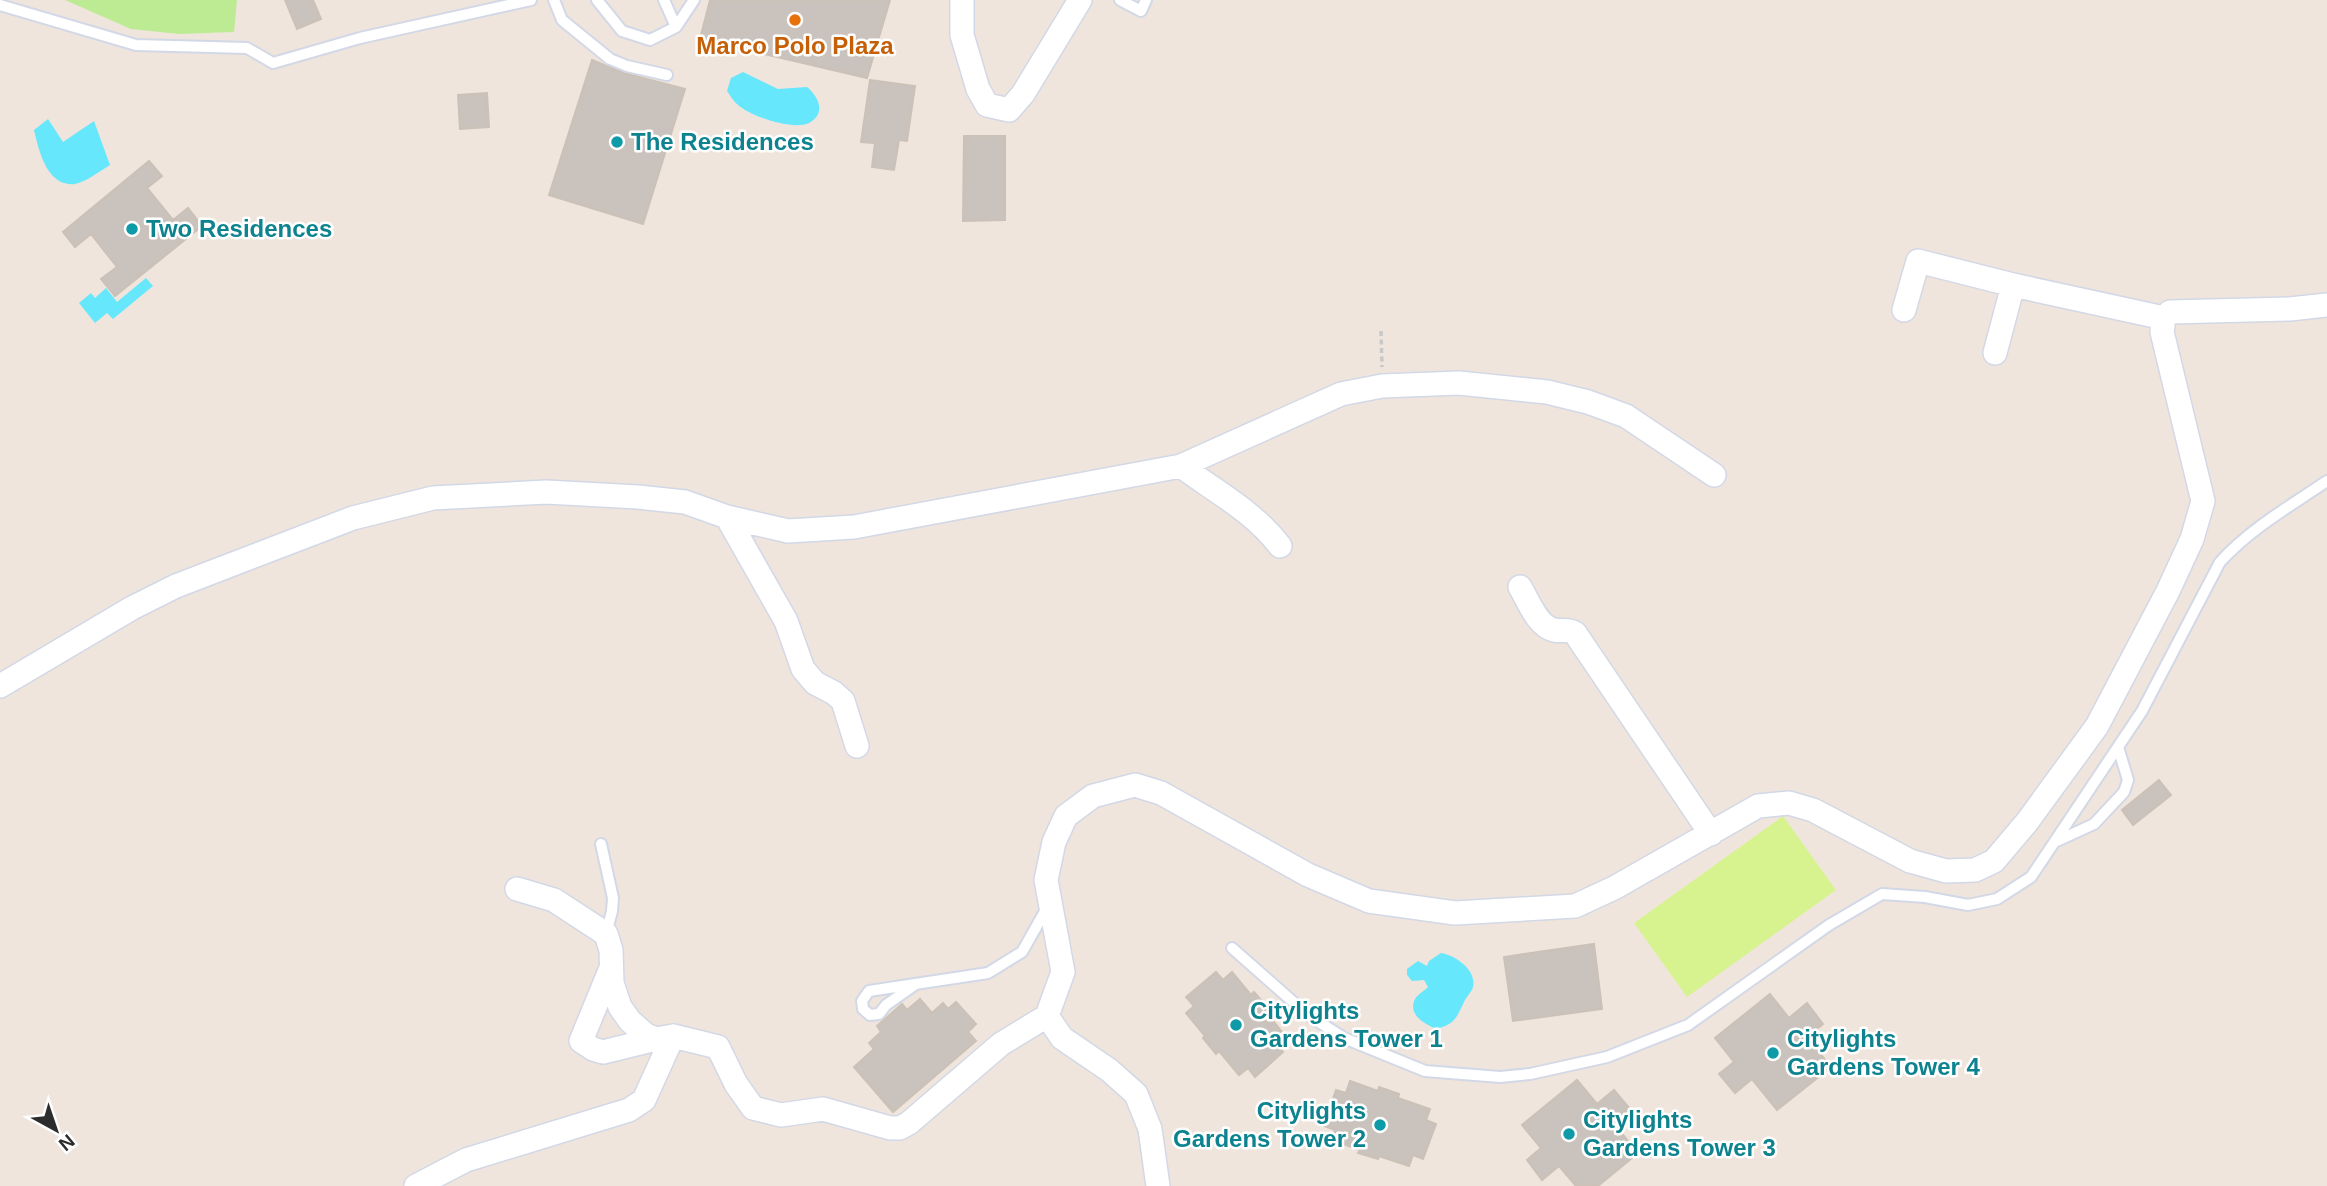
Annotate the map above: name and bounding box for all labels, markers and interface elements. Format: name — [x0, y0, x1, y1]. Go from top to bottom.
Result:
marker: Marco Polo Plaza — [787, 12, 803, 28]
place label: Marco Polo Plaza — [696, 32, 894, 59]
place label: The Residences — [631, 128, 814, 155]
marker: The Residences — [609, 134, 625, 150]
place label: Two Residences — [146, 215, 332, 242]
marker: Two Residences — [124, 221, 140, 237]
place label: Citylights Gardens Tower 1 — [1250, 997, 1443, 1052]
marker: Citylights Gardens Tower 1 — [1228, 1017, 1244, 1033]
place label: Citylights Gardens Tower 4 — [1787, 1025, 1981, 1080]
marker: Citylights Gardens Tower 4 — [1765, 1045, 1781, 1061]
north arrow — [21, 1095, 91, 1165]
place label: Citylights Gardens Tower 2 — [1173, 1097, 1366, 1152]
place label: Citylights Gardens Tower 3 — [1583, 1106, 1776, 1161]
marker: Citylights Gardens Tower 2 — [1372, 1117, 1388, 1133]
marker: Citylights Gardens Tower 3 — [1561, 1126, 1577, 1142]
text: N — [55, 1130, 79, 1155]

